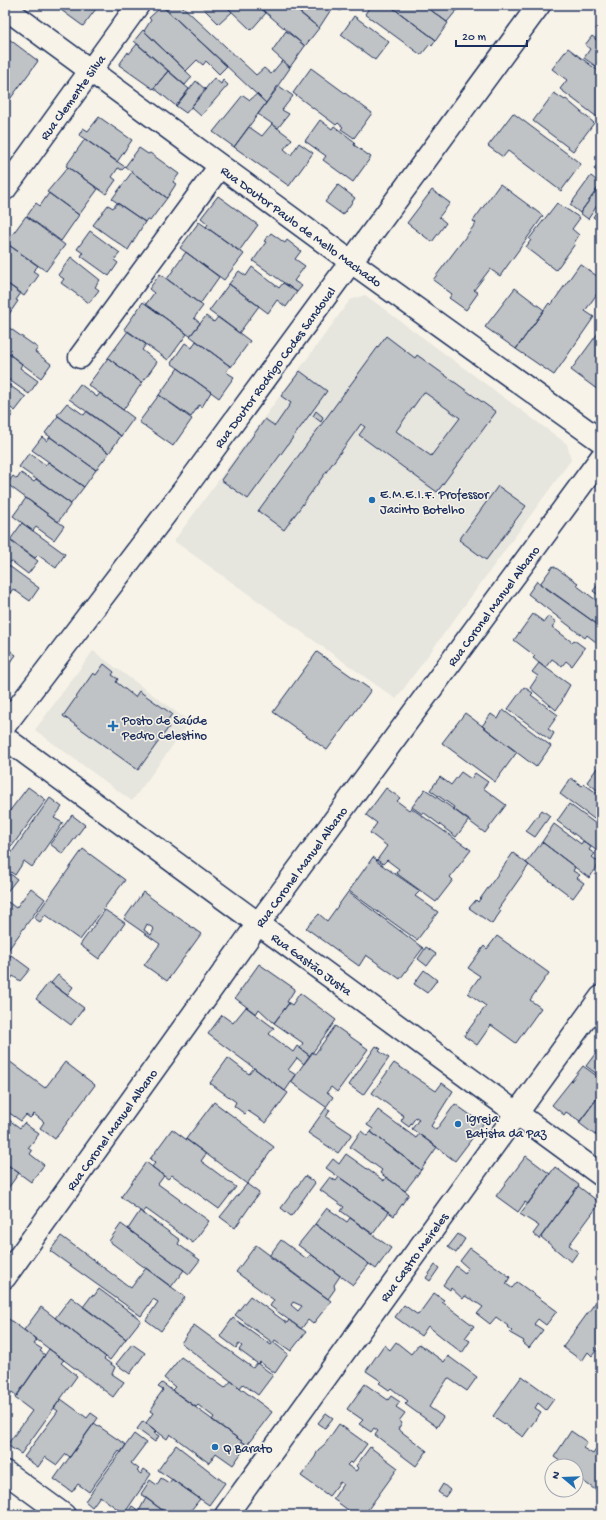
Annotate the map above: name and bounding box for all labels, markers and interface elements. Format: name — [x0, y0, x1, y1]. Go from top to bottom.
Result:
scale bar — [456, 22, 527, 48]
text: 20 m — [462, 31, 487, 45]
street label: Rua Clemente Silva — [38, 52, 110, 144]
street label: Rua Doutor Paulo de Mello Machado — [217, 164, 384, 291]
street label: Rua Doutor Rodrigo Codes Sandoval — [212, 285, 340, 452]
place label: E.M.E.I.F. Professor Jacinto Botelho — [380, 488, 490, 518]
marker: E.M.E.I.F. Professor Jacinto Botelho — [367, 495, 377, 505]
street label: Rua Coronel Manuel Albano — [445, 543, 544, 670]
place label: Posto de Saúde Pedro Celestino — [121, 714, 207, 744]
marker: Posto de Saúde Pedro Celestino — [107, 720, 119, 732]
street label: Rua Coronel Manuel Albano — [253, 804, 352, 931]
street label: Rua Gastão Justa — [268, 931, 355, 1000]
street label: Rua Coronel Manuel Albano — [64, 1067, 162, 1194]
place label: Igreja Batista da Paz — [465, 1112, 548, 1142]
marker: Igreja Batista da Paz — [453, 1119, 463, 1129]
street label: Rua Castro Meireles — [378, 1210, 453, 1306]
marker: Q Barato — [210, 1442, 220, 1452]
place label: Q Barato — [223, 1442, 273, 1457]
north arrow — [544, 1458, 584, 1498]
text: N — [550, 1470, 563, 1481]

